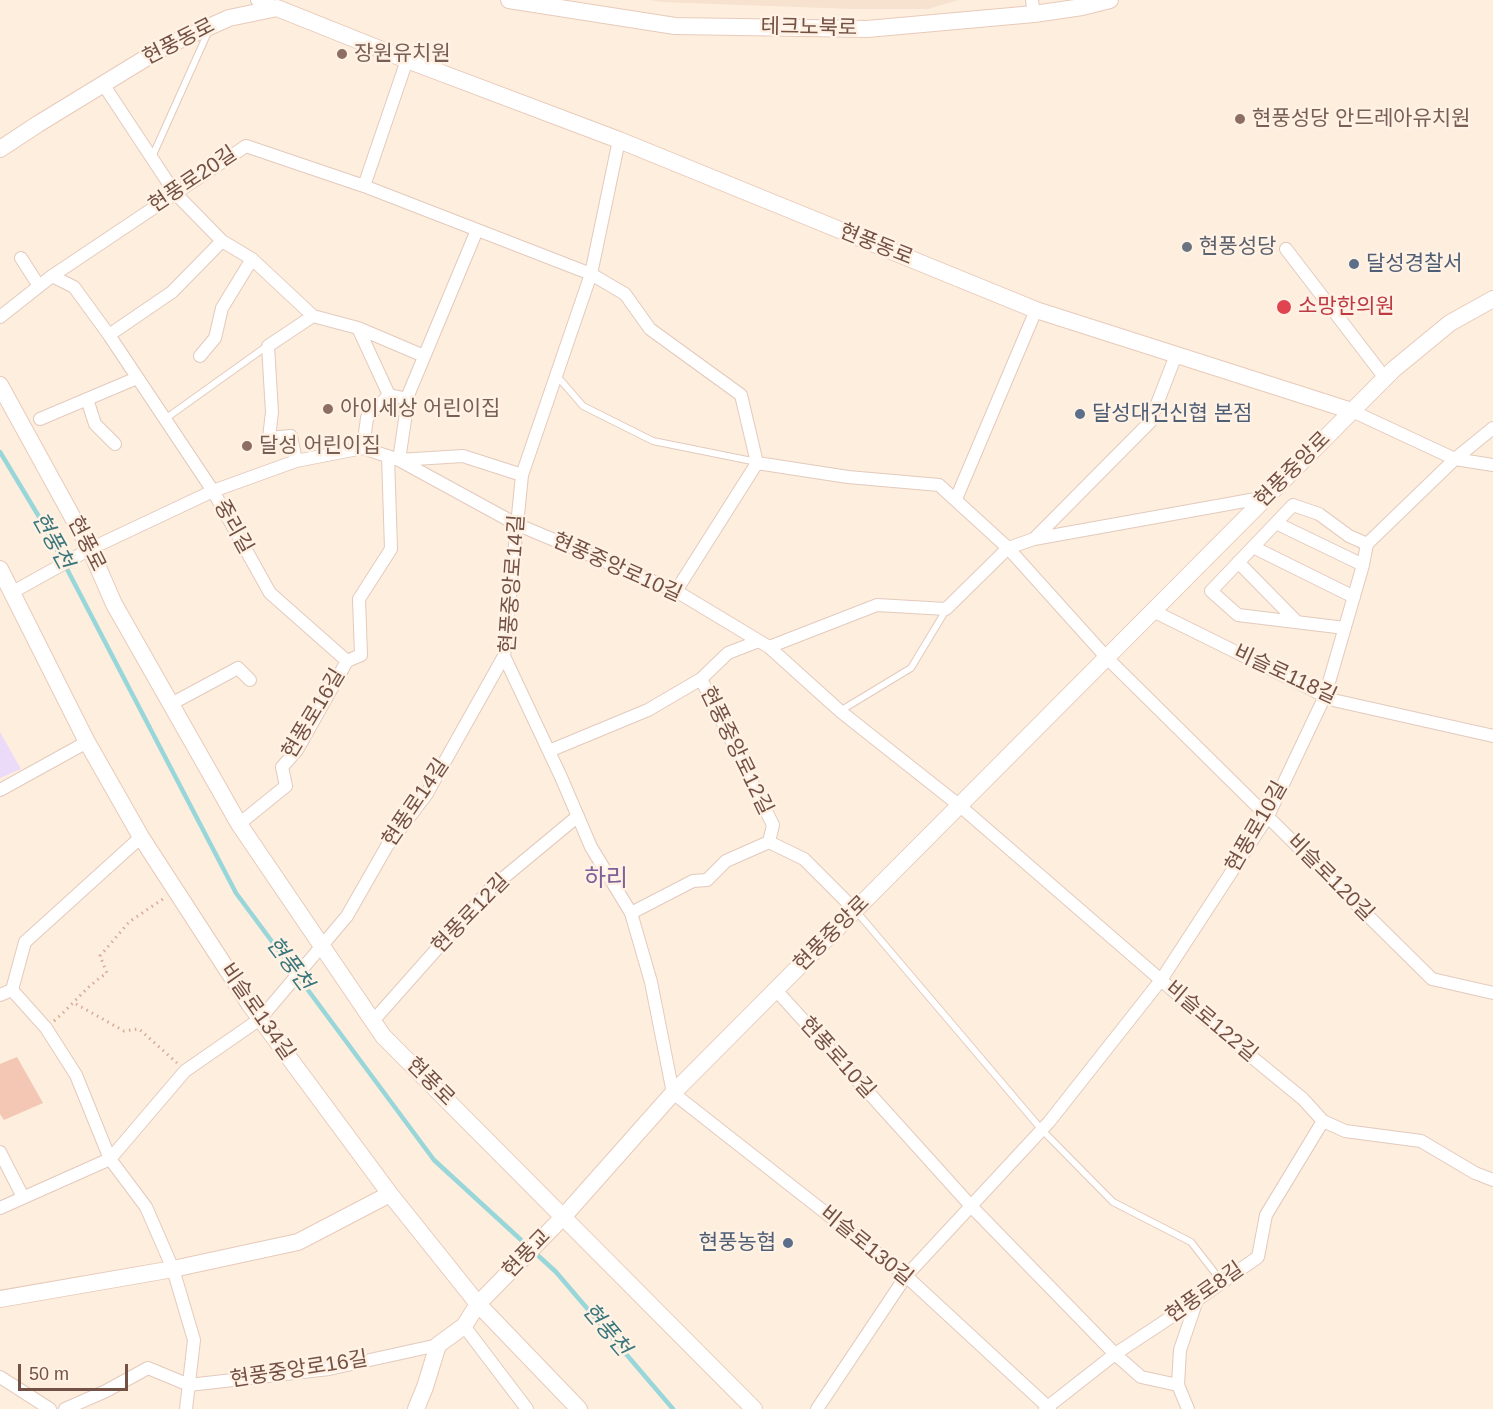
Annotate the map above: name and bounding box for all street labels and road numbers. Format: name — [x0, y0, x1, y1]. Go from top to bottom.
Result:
street label: 현풍동로 — [139, 13, 219, 71]
street label: 테크노북로 — [760, 15, 858, 41]
street label: 현풍로20길 — [144, 141, 242, 219]
street label: 현풍동로 — [835, 219, 917, 271]
street label: 현풍중앙로 — [1250, 427, 1336, 513]
street label: 중리길 — [208, 496, 258, 558]
street label: 현풍로 — [62, 512, 110, 576]
street label: 현풍중앙로14길 — [496, 514, 530, 654]
street label: 현풍중앙로10길 — [548, 528, 686, 608]
street label: 비슬로118길 — [1229, 640, 1341, 710]
street label: 현풍로16길 — [277, 664, 351, 764]
street label: 현풍중앙로12길 — [694, 683, 778, 819]
street label: 현풍로14길 — [377, 754, 455, 852]
street label: 현풍로10길 — [1221, 777, 1293, 877]
street label: 비슬로120길 — [1281, 829, 1379, 927]
street label: 현풍로12길 — [427, 869, 515, 959]
street label: 현풍중앙로 — [789, 891, 875, 977]
street label: 비슬로134길 — [214, 959, 300, 1065]
street label: 비슬로122길 — [1160, 976, 1262, 1068]
street label: 현풍로10길 — [794, 1012, 880, 1104]
street label: 현풍로 — [401, 1053, 459, 1111]
street label: 비슬로130길 — [814, 1201, 918, 1291]
street label: 현풍교 — [498, 1224, 556, 1284]
street label: 현풍로8길 — [1161, 1257, 1249, 1329]
street label: 현풍중앙로16길 — [228, 1347, 370, 1393]

